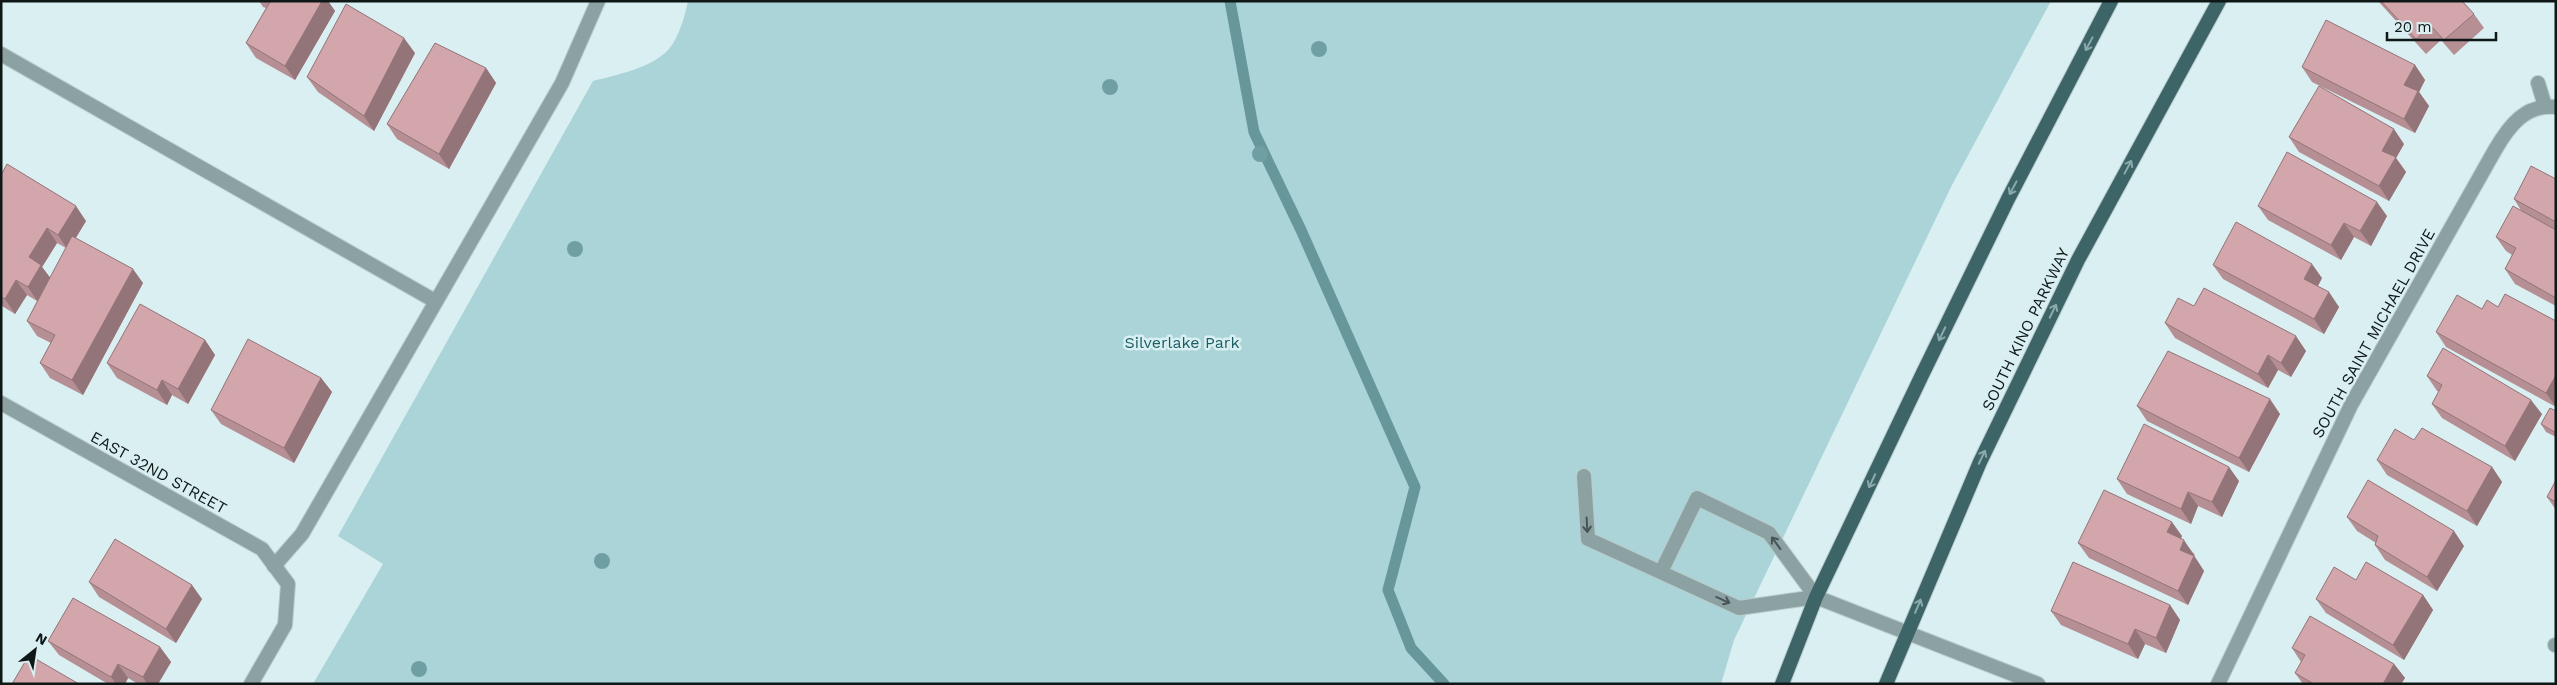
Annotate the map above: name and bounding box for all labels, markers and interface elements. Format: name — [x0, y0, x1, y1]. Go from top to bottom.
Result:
scale bar — [2387, 10, 2496, 42]
text: 20 m — [2394, 18, 2432, 36]
one-way arrow — [2084, 37, 2094, 52]
one-way arrow — [2123, 159, 2133, 174]
one-way arrow — [2008, 181, 2018, 196]
street label: SOUTH SAINT MICHAEL DRIVE — [2308, 225, 2439, 441]
street label: SOUTH KINO PARKWAY — [1978, 245, 2073, 414]
one-way arrow — [2049, 304, 2058, 319]
one-way arrow — [1937, 326, 1946, 341]
park label: Silverlake Park — [1125, 333, 1239, 352]
street label: EAST 32ND STREET — [87, 427, 230, 518]
one-way arrow — [1978, 450, 1987, 465]
one-way arrow — [1866, 473, 1876, 488]
one-way arrow — [1583, 516, 1592, 532]
one-way arrow — [1771, 536, 1781, 550]
one-way arrow — [1715, 596, 1730, 606]
one-way arrow — [1914, 599, 1924, 614]
north arrow — [10, 625, 60, 675]
text: N — [33, 629, 50, 648]

